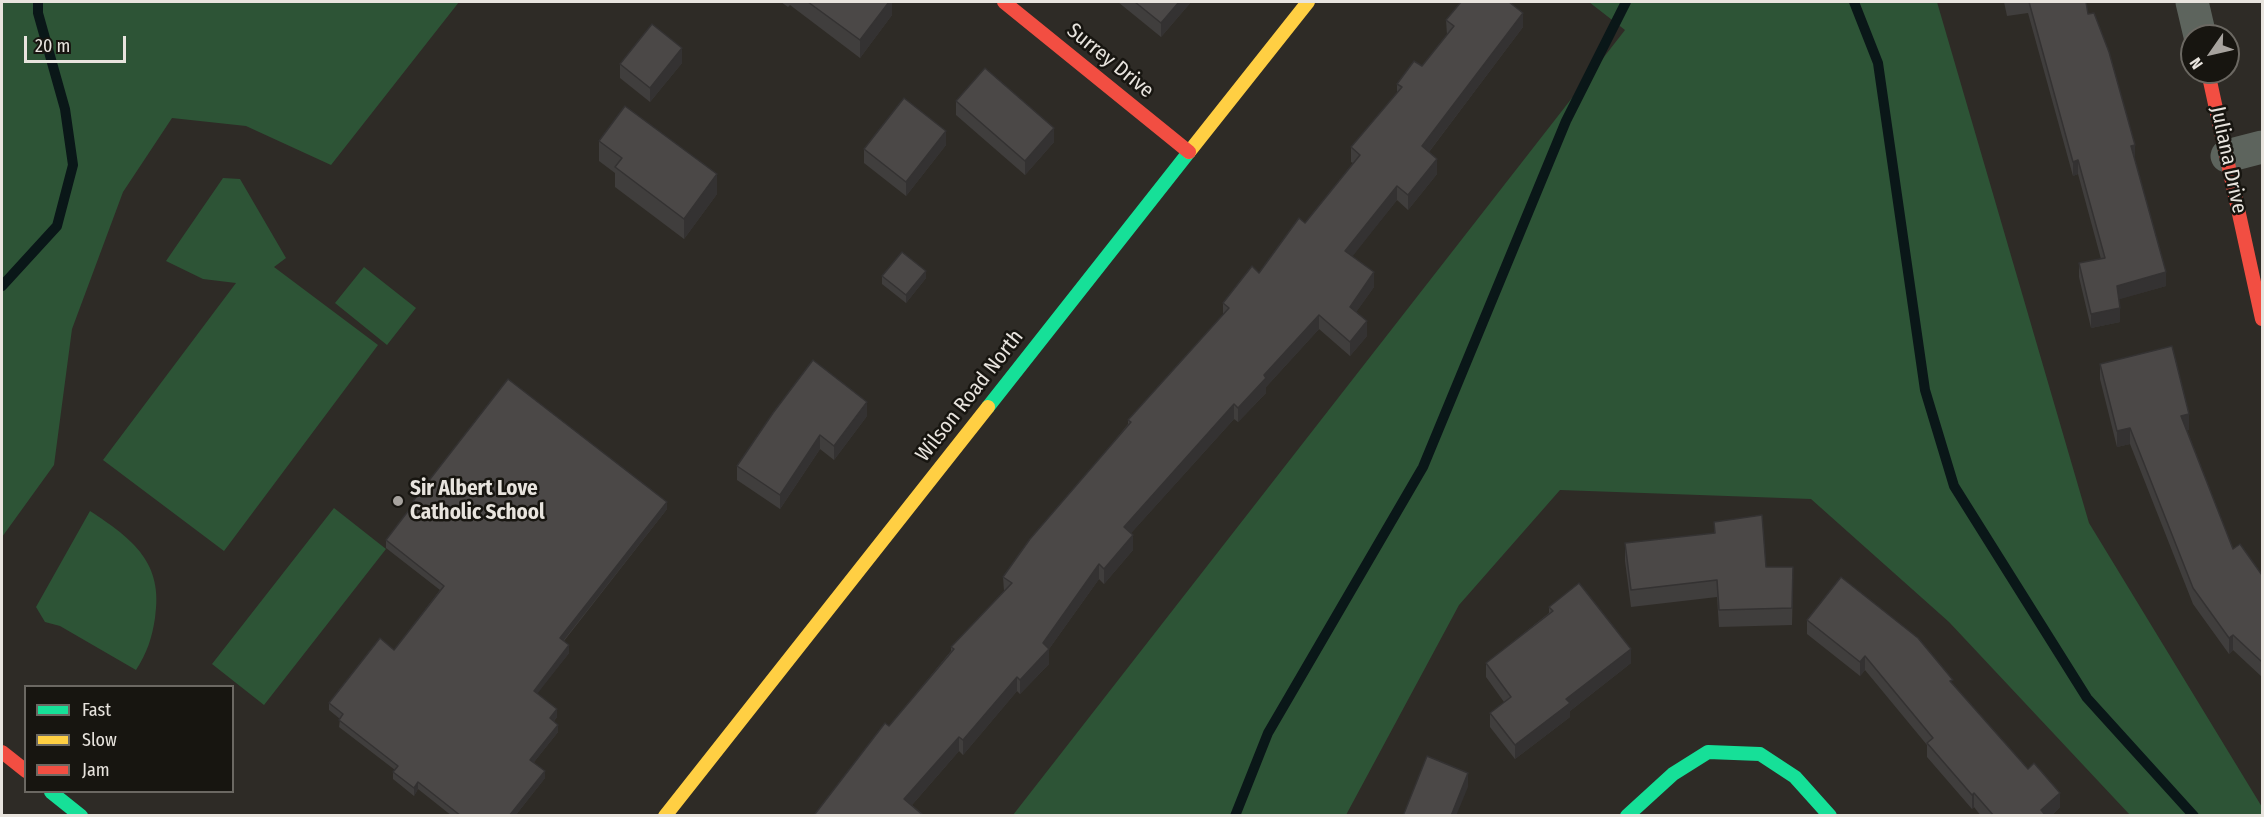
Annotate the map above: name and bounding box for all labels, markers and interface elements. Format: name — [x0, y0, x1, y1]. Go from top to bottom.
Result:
street label: Surrey Drive — [1061, 18, 1159, 104]
scale bar — [27, 24, 129, 62]
north arrow — [2180, 24, 2240, 84]
text: 20 m — [35, 35, 70, 57]
text: N — [2186, 54, 2207, 73]
street label: Juliana Drive — [2204, 104, 2252, 216]
street label: Wilson Road North — [911, 325, 1029, 467]
place label: Sir Albert Love Catholic School — [410, 476, 545, 526]
marker: Sir Albert Love Catholic School — [391, 494, 405, 508]
legend — [24, 685, 234, 793]
text: Fast — [82, 699, 111, 721]
text: Slow — [82, 729, 117, 751]
text: Jam — [82, 759, 110, 781]

